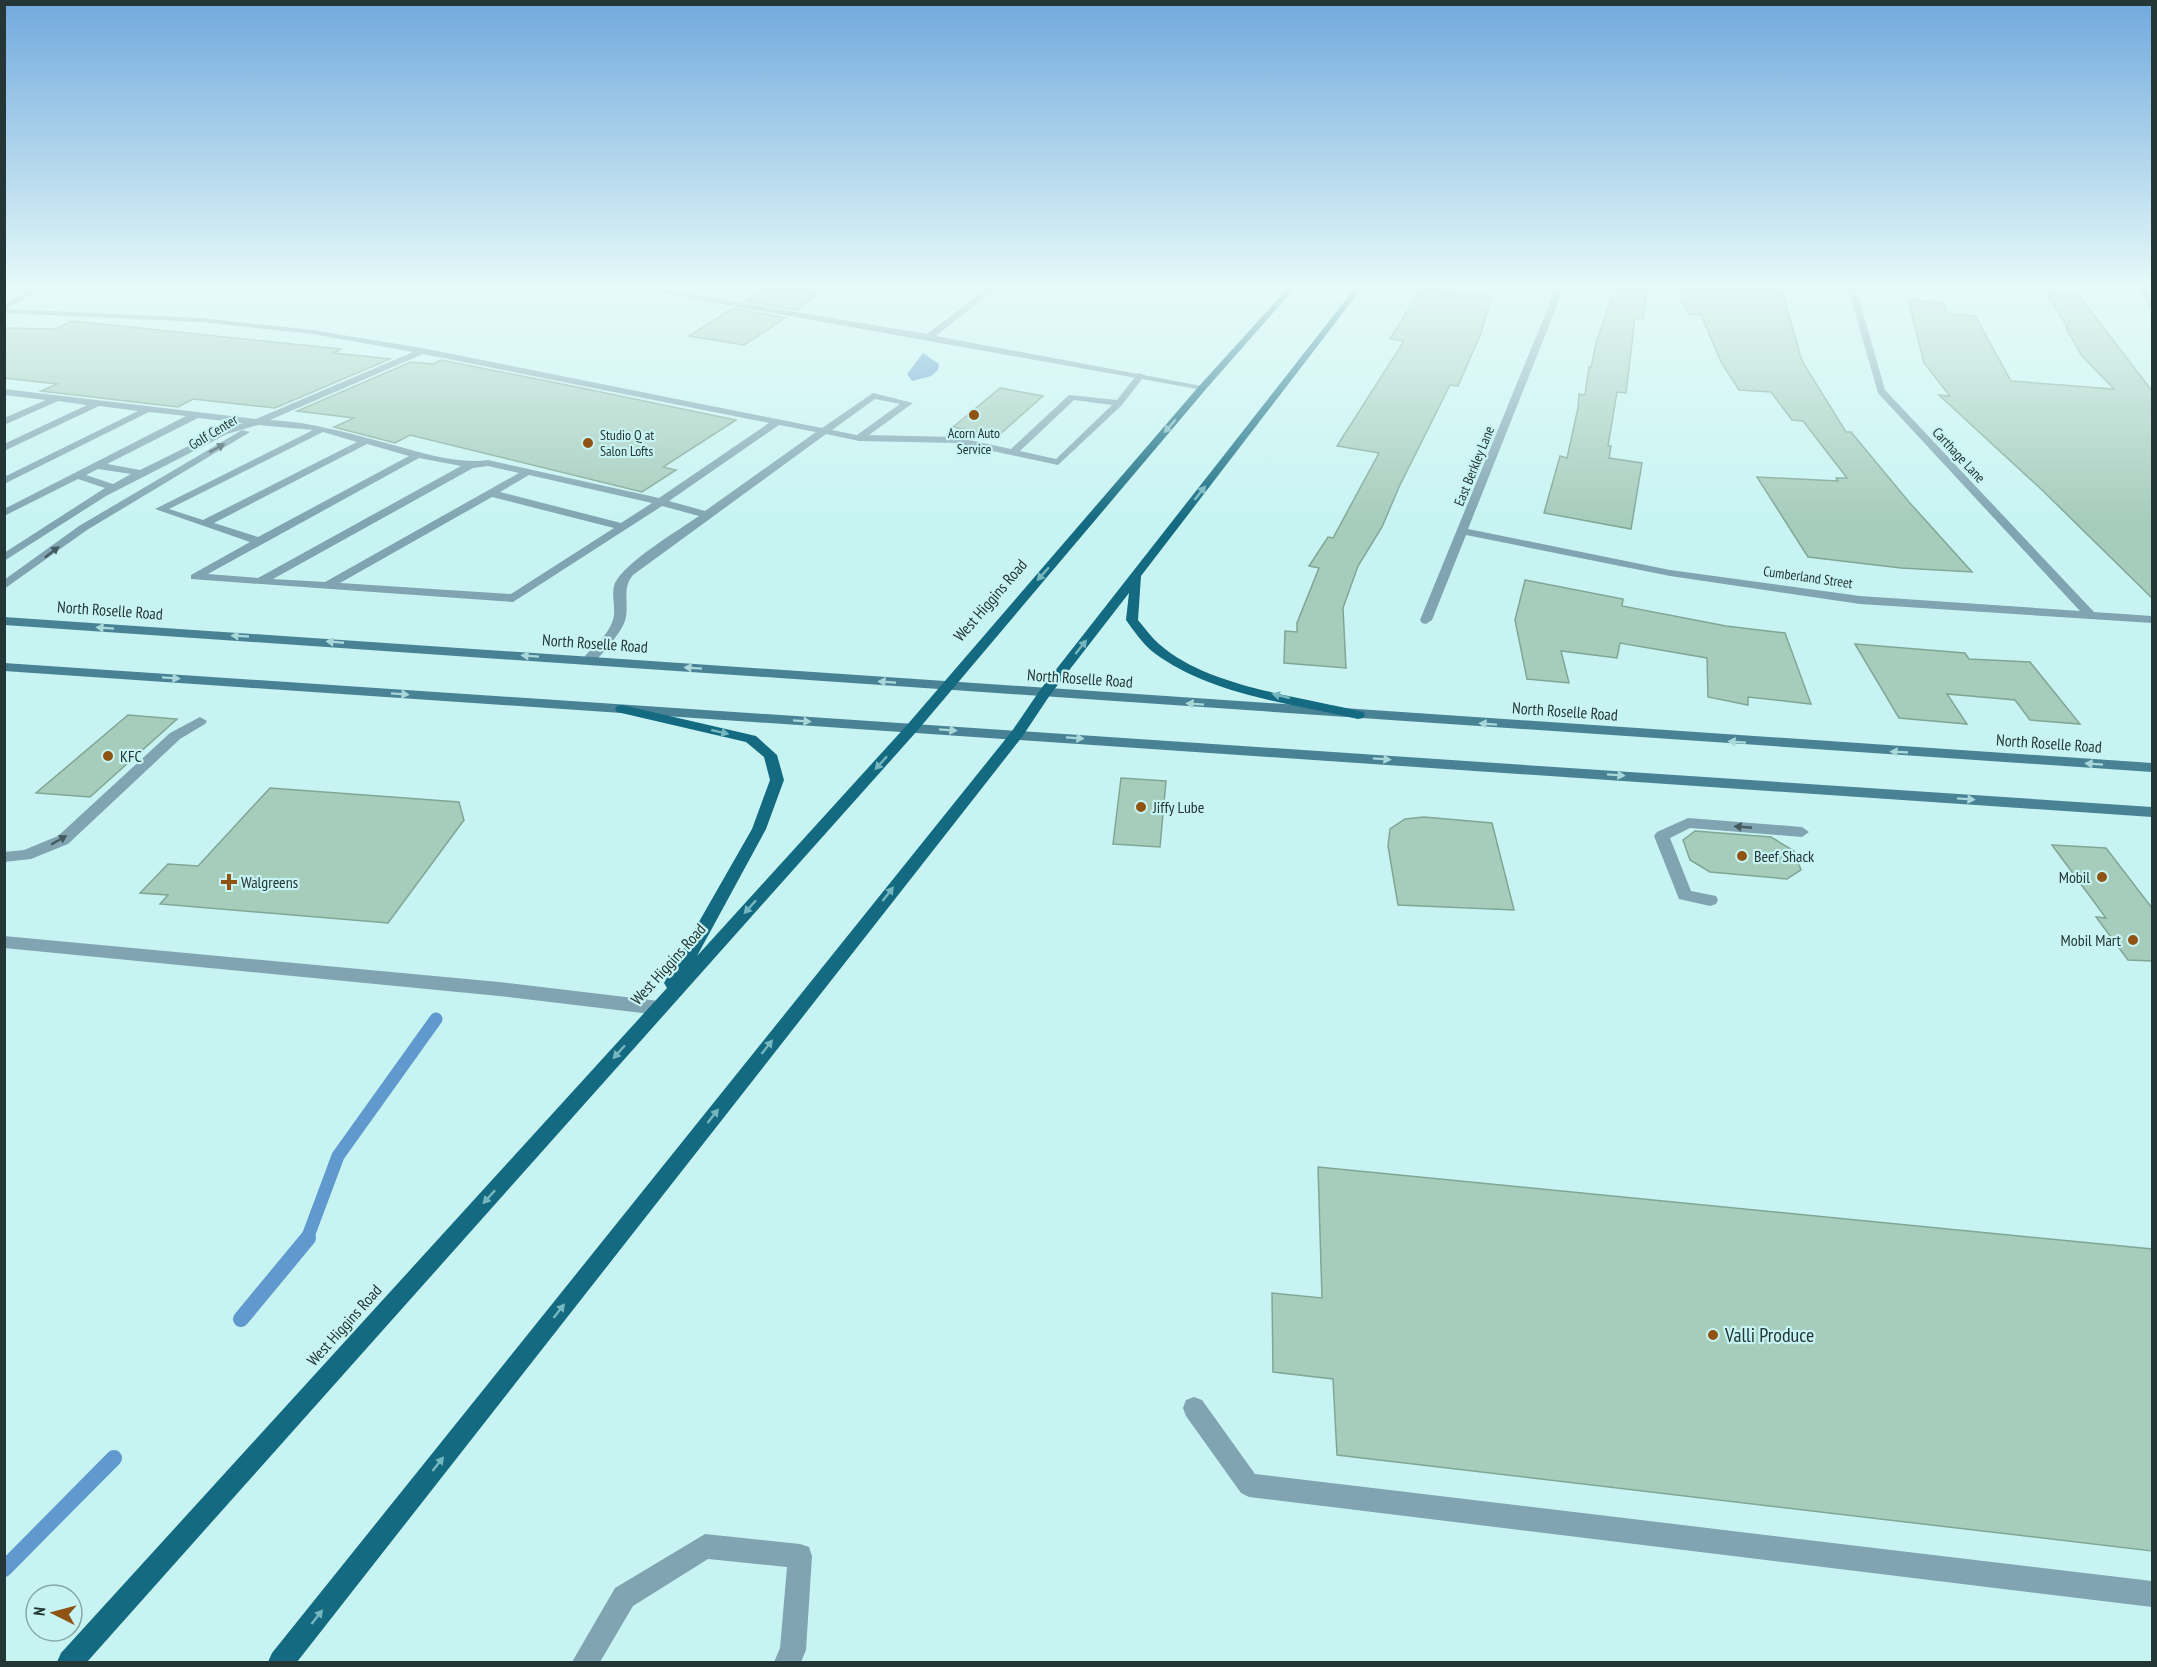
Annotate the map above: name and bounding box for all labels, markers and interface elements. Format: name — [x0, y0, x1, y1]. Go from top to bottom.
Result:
marker: Acorn Auto Service — [967, 408, 981, 422]
street label: Golf Center — [185, 410, 241, 454]
one-way arrow — [1164, 418, 1177, 433]
street label: East Berkley Lane — [1450, 423, 1498, 509]
street label: Carthage Lane — [1929, 423, 1989, 487]
place label: Acorn Auto Service — [948, 424, 1000, 458]
place label: Studio Q at Salon Lofts — [600, 426, 654, 460]
marker: Studio Q at Salon Lofts — [581, 436, 595, 450]
one-way arrow — [209, 443, 226, 453]
one-way arrow — [1194, 485, 1207, 501]
one-way arrow — [44, 545, 60, 558]
street label: West Higgins Road — [949, 555, 1031, 645]
street label: Cumberland Street — [1762, 562, 1854, 592]
one-way arrow — [1036, 566, 1049, 582]
street label: North Roselle Road — [57, 596, 164, 624]
one-way arrow — [96, 623, 115, 632]
street label: North Roselle Road — [542, 629, 649, 657]
one-way arrow — [230, 631, 249, 640]
one-way arrow — [326, 637, 345, 647]
one-way arrow — [1075, 639, 1087, 655]
one-way arrow — [520, 652, 539, 661]
one-way arrow — [683, 663, 702, 673]
street label: North Roselle Road — [1027, 664, 1134, 692]
one-way arrow — [161, 673, 180, 683]
one-way arrow — [878, 677, 897, 687]
one-way arrow — [390, 689, 409, 699]
one-way arrow — [1271, 691, 1290, 701]
street label: North Roselle Road — [1512, 697, 1619, 725]
one-way arrow — [1185, 699, 1204, 709]
one-way arrow — [793, 716, 812, 725]
one-way arrow — [1479, 719, 1498, 728]
one-way arrow — [938, 725, 957, 735]
one-way arrow — [711, 728, 730, 737]
street label: North Roselle Road — [1996, 729, 2103, 757]
one-way arrow — [1065, 734, 1084, 743]
one-way arrow — [1727, 737, 1746, 746]
place label: KFC — [120, 746, 142, 766]
one-way arrow — [1890, 748, 1909, 757]
marker: KFC — [101, 749, 115, 763]
one-way arrow — [1372, 754, 1391, 763]
one-way arrow — [875, 755, 888, 770]
one-way arrow — [2085, 760, 2104, 769]
one-way arrow — [1607, 770, 1626, 780]
one-way arrow — [1956, 795, 1975, 804]
place label: Jiffy Lube — [1152, 797, 1204, 817]
marker: Jiffy Lube — [1134, 800, 1148, 814]
one-way arrow — [1734, 822, 1753, 832]
one-way arrow — [51, 835, 68, 845]
place label: Beef Shack — [1754, 846, 1815, 866]
marker: Beef Shack — [1735, 849, 1749, 863]
place label: Mobil — [2059, 867, 2090, 887]
marker: Mobil — [2095, 870, 2109, 884]
place label: Walgreens — [241, 872, 298, 892]
marker: Walgreens — [222, 875, 236, 889]
one-way arrow — [881, 887, 893, 902]
one-way arrow — [744, 899, 757, 914]
street label: West Higgins Road — [626, 919, 710, 1009]
place label: Mobil Mart — [2061, 930, 2122, 950]
marker: Mobil Mart — [2126, 933, 2140, 947]
one-way arrow — [760, 1040, 772, 1055]
one-way arrow — [613, 1044, 626, 1059]
one-way arrow — [706, 1108, 719, 1124]
one-way arrow — [483, 1189, 496, 1204]
street label: West Higgins Road — [302, 1280, 386, 1370]
one-way arrow — [553, 1303, 565, 1318]
place label: Valli Produce — [1724, 1322, 1814, 1348]
marker: Valli Produce — [1706, 1328, 1720, 1342]
one-way arrow — [432, 1456, 444, 1471]
north arrow — [24, 1583, 84, 1643]
text: N — [29, 1606, 49, 1617]
one-way arrow — [311, 1609, 323, 1624]

